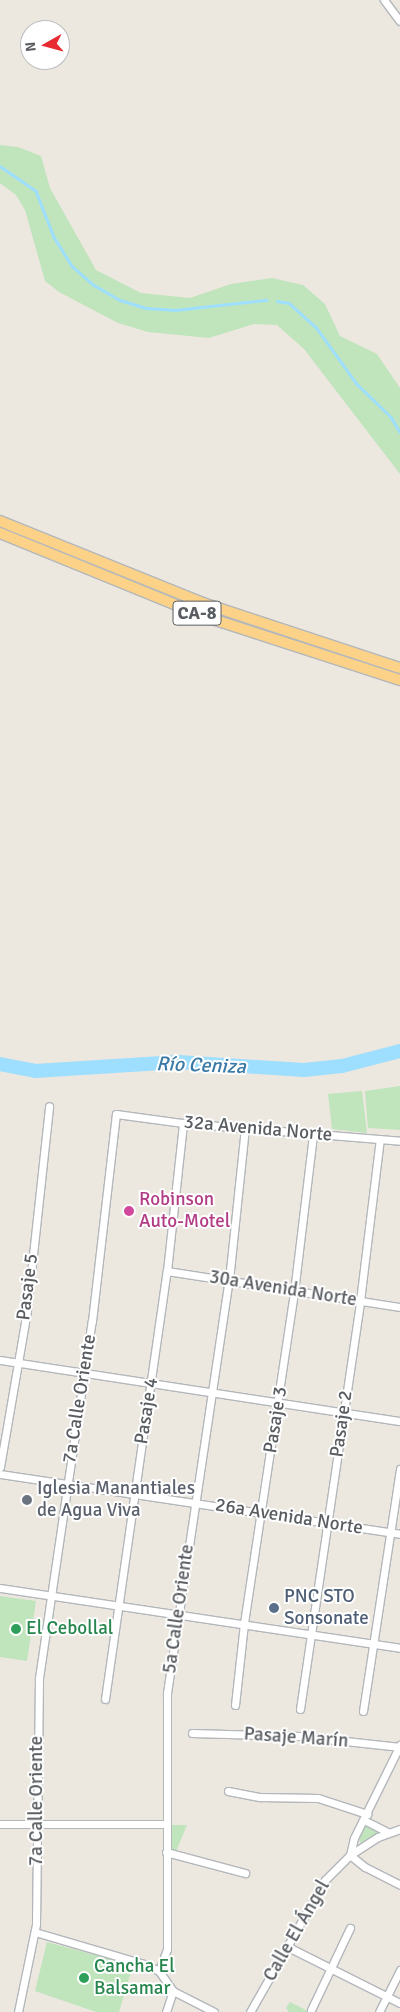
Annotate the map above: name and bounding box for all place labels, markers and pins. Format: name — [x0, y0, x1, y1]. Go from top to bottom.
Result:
place label: Robinson Auto-Motel — [139, 1189, 230, 1233]
marker: Robinson Auto-Motel — [123, 1205, 135, 1217]
place label: Iglesia Manantiales de Agua Viva — [37, 1478, 195, 1522]
marker: Iglesia Manantiales de Agua Viva — [21, 1494, 33, 1506]
place label: PNC STO Sonsonate — [284, 1586, 369, 1630]
marker: PNC STO Sonsonate — [268, 1602, 280, 1614]
place label: El Cebollal — [26, 1618, 113, 1640]
marker: El Cebollal — [10, 1623, 22, 1635]
place label: Cancha El Balsamar — [94, 1956, 175, 2000]
marker: Cancha El Balsamar — [78, 1972, 90, 1984]

